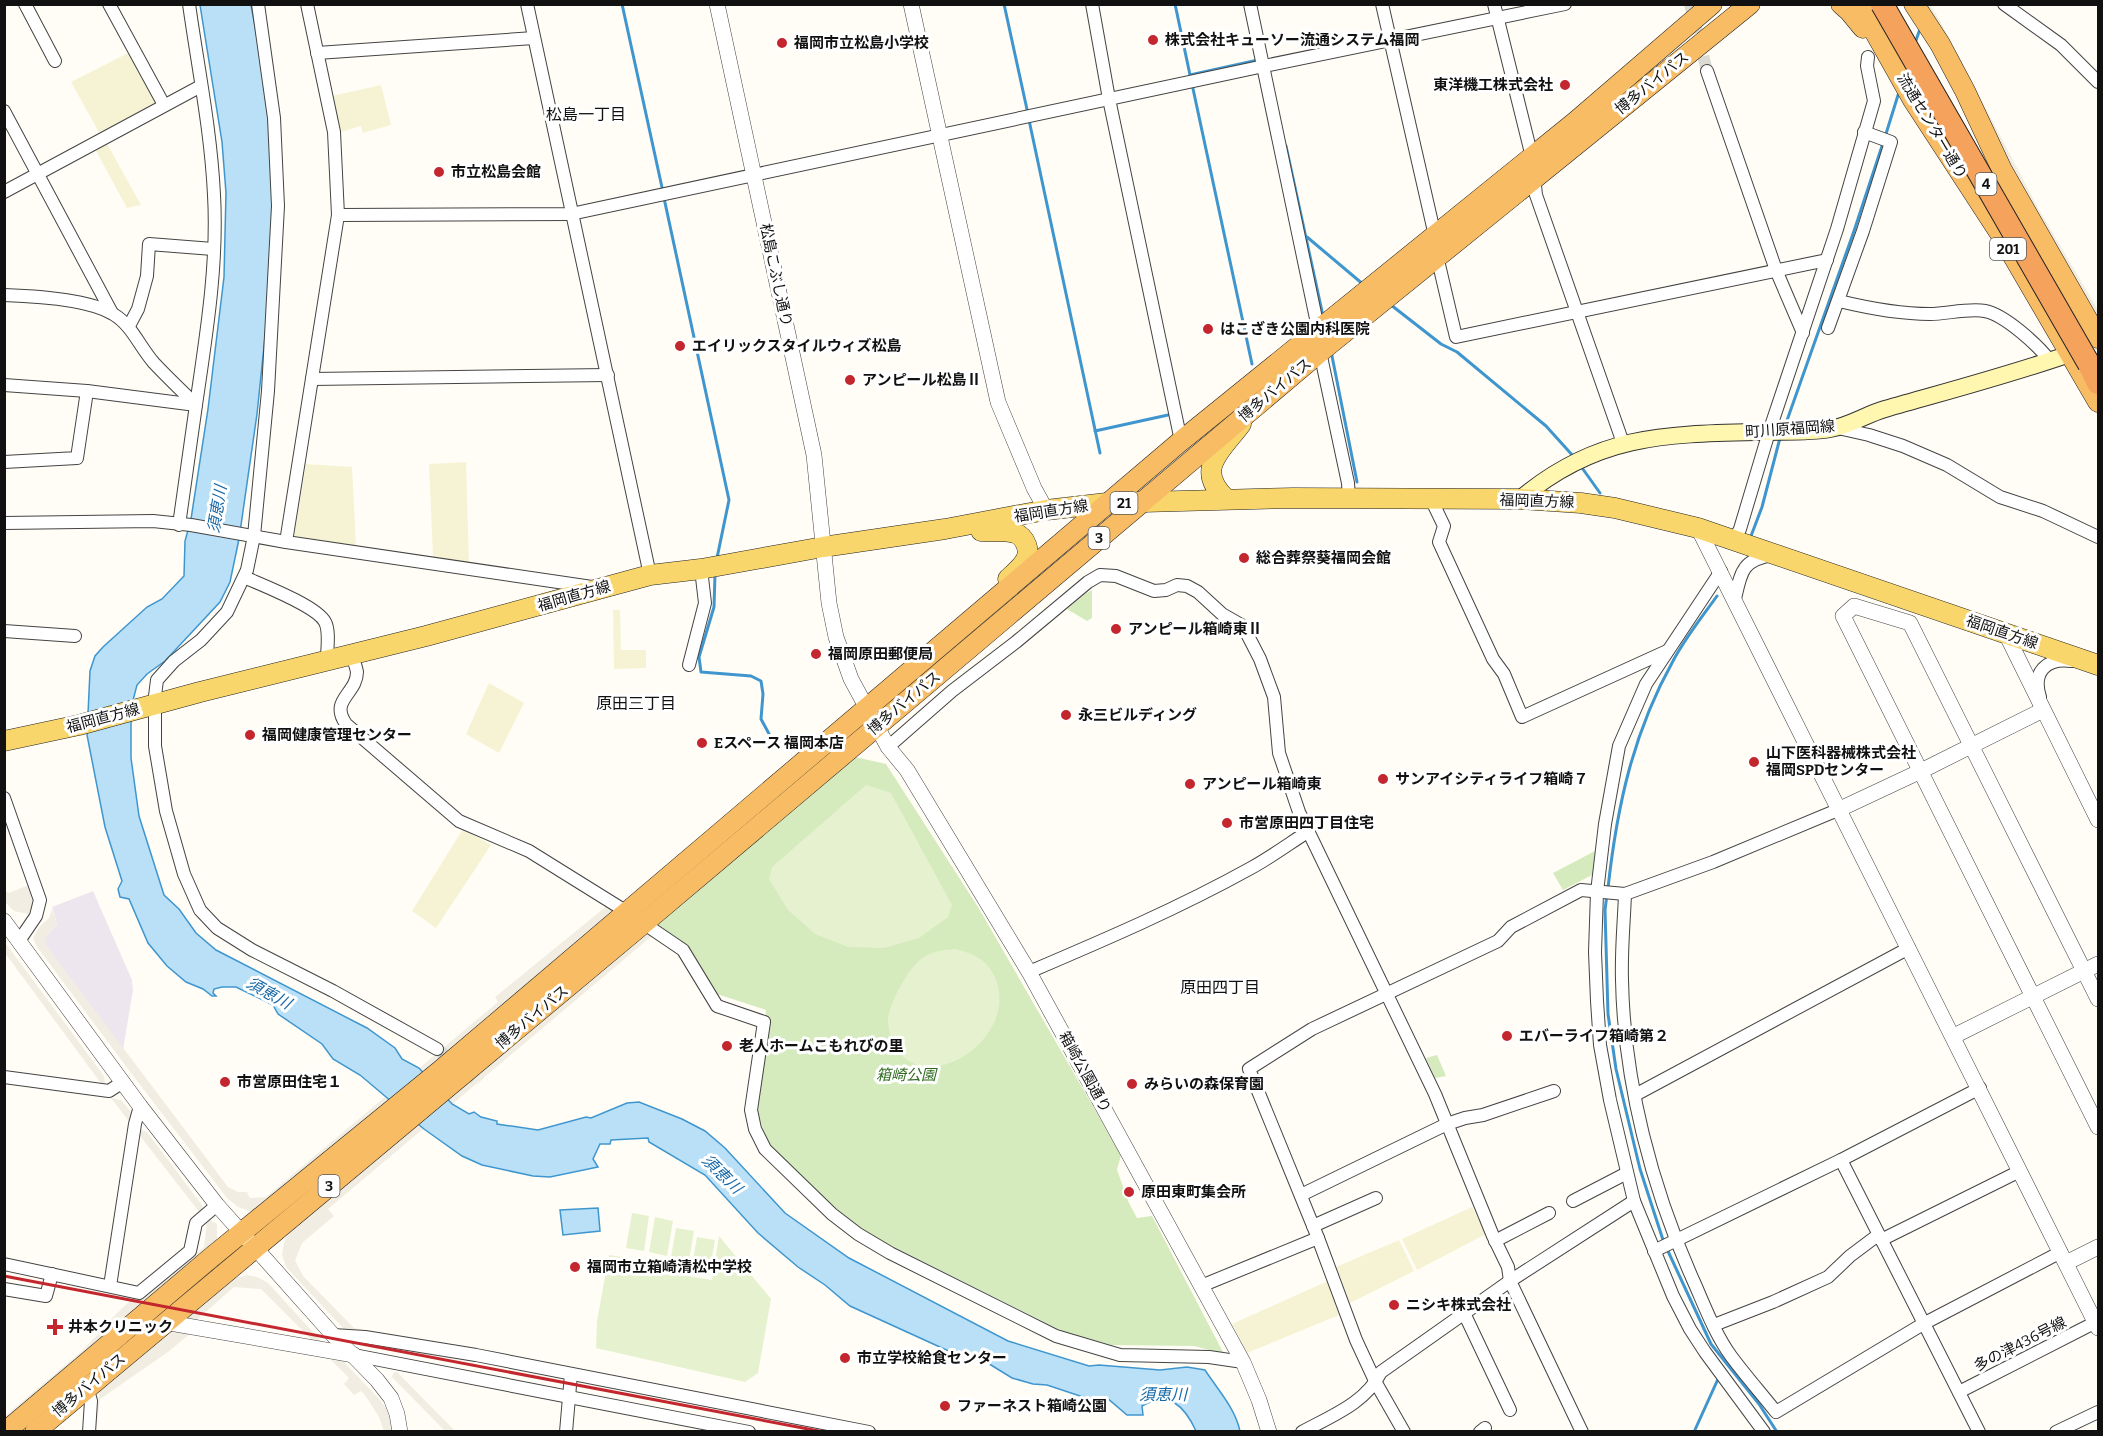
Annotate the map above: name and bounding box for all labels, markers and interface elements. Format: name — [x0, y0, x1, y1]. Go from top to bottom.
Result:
place label: 株式会社キューソー流通システム福岡 — [1165, 31, 1420, 49]
marker: 株式会社キューソー流通システム福岡 — [1146, 33, 1160, 47]
place label: 福岡市立松島小学校 — [793, 34, 929, 52]
marker: 福岡市立松島小学校 — [775, 36, 789, 50]
street label: 博多バイパス — [1611, 48, 1693, 118]
street label: 流通センター通り — [1893, 70, 1971, 182]
place label: 東洋機工株式会社 — [1433, 76, 1553, 94]
marker: 東洋機工株式会社 — [1558, 78, 1572, 92]
district label: 松島一丁目 — [546, 105, 626, 124]
place label: 市立松島会館 — [451, 163, 541, 181]
marker: 市立松島会館 — [432, 165, 446, 179]
road number: 4 — [1976, 173, 1996, 195]
street label: 松島こぶし通り — [756, 222, 796, 328]
road number: 201 — [1990, 238, 2026, 260]
place label: はこざき公園内科医院 — [1220, 320, 1370, 338]
marker: はこざき公園内科医院 — [1201, 322, 1215, 336]
place label: エイリックスタイルウィズ松島 — [692, 337, 902, 355]
marker: エイリックスタイルウィズ松島 — [673, 339, 687, 353]
street label: 博多バイパス — [1235, 354, 1315, 426]
place label: アンピール松島Ⅱ — [862, 371, 981, 389]
marker: アンピール松島Ⅱ — [843, 373, 857, 387]
street label: 町川原福岡線 — [1744, 417, 1836, 441]
water label: 須恵川 — [204, 482, 230, 534]
street label: 福岡直方線 — [1499, 491, 1575, 511]
road number: 21 — [1110, 492, 1138, 514]
street label: 福岡直方線 — [1013, 496, 1089, 526]
road number: 3 — [1088, 527, 1110, 549]
place label: 総合葬祭葵福岡会館 — [1256, 549, 1391, 567]
marker: 総合葬祭葵福岡会館 — [1237, 551, 1251, 565]
street label: 福岡直方線 — [535, 577, 613, 615]
street label: 福岡直方線 — [1964, 611, 2040, 653]
place label: アンピール箱崎東Ⅱ — [1128, 620, 1262, 638]
marker: アンピール箱崎東Ⅱ — [1109, 622, 1123, 636]
place label: 福岡原田郵便局 — [827, 645, 933, 663]
marker: 福岡原田郵便局 — [809, 647, 823, 661]
street label: 博多バイパス — [864, 667, 944, 739]
district label: 原田三丁目 — [596, 694, 676, 713]
street label: 福岡直方線 — [64, 700, 142, 736]
place label: 永三ビルディング — [1078, 706, 1197, 724]
marker: 永三ビルディング — [1059, 708, 1073, 722]
place label: 福岡健康管理センター — [261, 726, 412, 744]
marker: 福岡健康管理センター — [243, 728, 257, 742]
place label: Eスペース 福岡本店 — [714, 734, 844, 752]
marker: Eスペース 福岡本店 — [695, 736, 709, 750]
place label: 山下医科器械株式会社 福岡SPDセンター — [1765, 744, 1916, 779]
marker: 山下医科器械株式会社 福岡SPDセンター — [1747, 755, 1761, 769]
place label: サンアイシティライフ箱崎７ — [1395, 770, 1588, 788]
marker: サンアイシティライフ箱崎７ — [1376, 772, 1390, 786]
place label: アンピール箱崎東 — [1202, 775, 1321, 793]
marker: アンピール箱崎東 — [1183, 777, 1197, 791]
place label: 市営原田四丁目住宅 — [1239, 814, 1374, 832]
marker: 市営原田四丁目住宅 — [1220, 816, 1234, 830]
water label: 須恵川 — [243, 973, 296, 1014]
district label: 原田四丁目 — [1180, 978, 1260, 997]
street label: 博多バイパス — [492, 981, 572, 1053]
place label: エバーライフ箱崎第２ — [1519, 1027, 1669, 1045]
street label: 箱崎公園通り — [1055, 1028, 1115, 1116]
marker: エバーライフ箱崎第２ — [1500, 1029, 1514, 1043]
place label: 老人ホームこもれびの里 — [739, 1037, 904, 1055]
marker: 老人ホームこもれびの里 — [720, 1039, 734, 1053]
park label: 箱崎公園 — [876, 1066, 938, 1084]
place label: 市営原田住宅１ — [237, 1073, 342, 1091]
marker: 市営原田住宅１ — [218, 1075, 232, 1089]
place label: みらいの森保育園 — [1144, 1075, 1264, 1093]
marker: みらいの森保育園 — [1125, 1077, 1139, 1091]
water label: 須恵川 — [698, 1150, 747, 1199]
road number: 3 — [318, 1175, 340, 1197]
place label: 原田東町集会所 — [1141, 1183, 1246, 1201]
marker: 原田東町集会所 — [1122, 1185, 1136, 1199]
place label: 福岡市立箱崎清松中学校 — [586, 1258, 752, 1276]
marker: 福岡市立箱崎清松中学校 — [568, 1260, 582, 1274]
place label: ニシキ株式会社 — [1406, 1296, 1511, 1314]
marker: ニシキ株式会社 — [1387, 1298, 1401, 1312]
street label: 多の津436号線 — [1971, 1313, 2069, 1375]
marker: 井本クリニック — [46, 1318, 64, 1336]
place label: 井本クリニック — [68, 1318, 173, 1336]
street label: 博多バイパス — [49, 1349, 129, 1421]
place label: 市立学校給食センター — [857, 1349, 1007, 1367]
marker: 市立学校給食センター — [838, 1351, 852, 1365]
water label: 須恵川 — [1139, 1385, 1189, 1404]
place label: ファーネスト箱崎公園 — [957, 1397, 1107, 1415]
marker: ファーネスト箱崎公園 — [938, 1399, 952, 1413]

